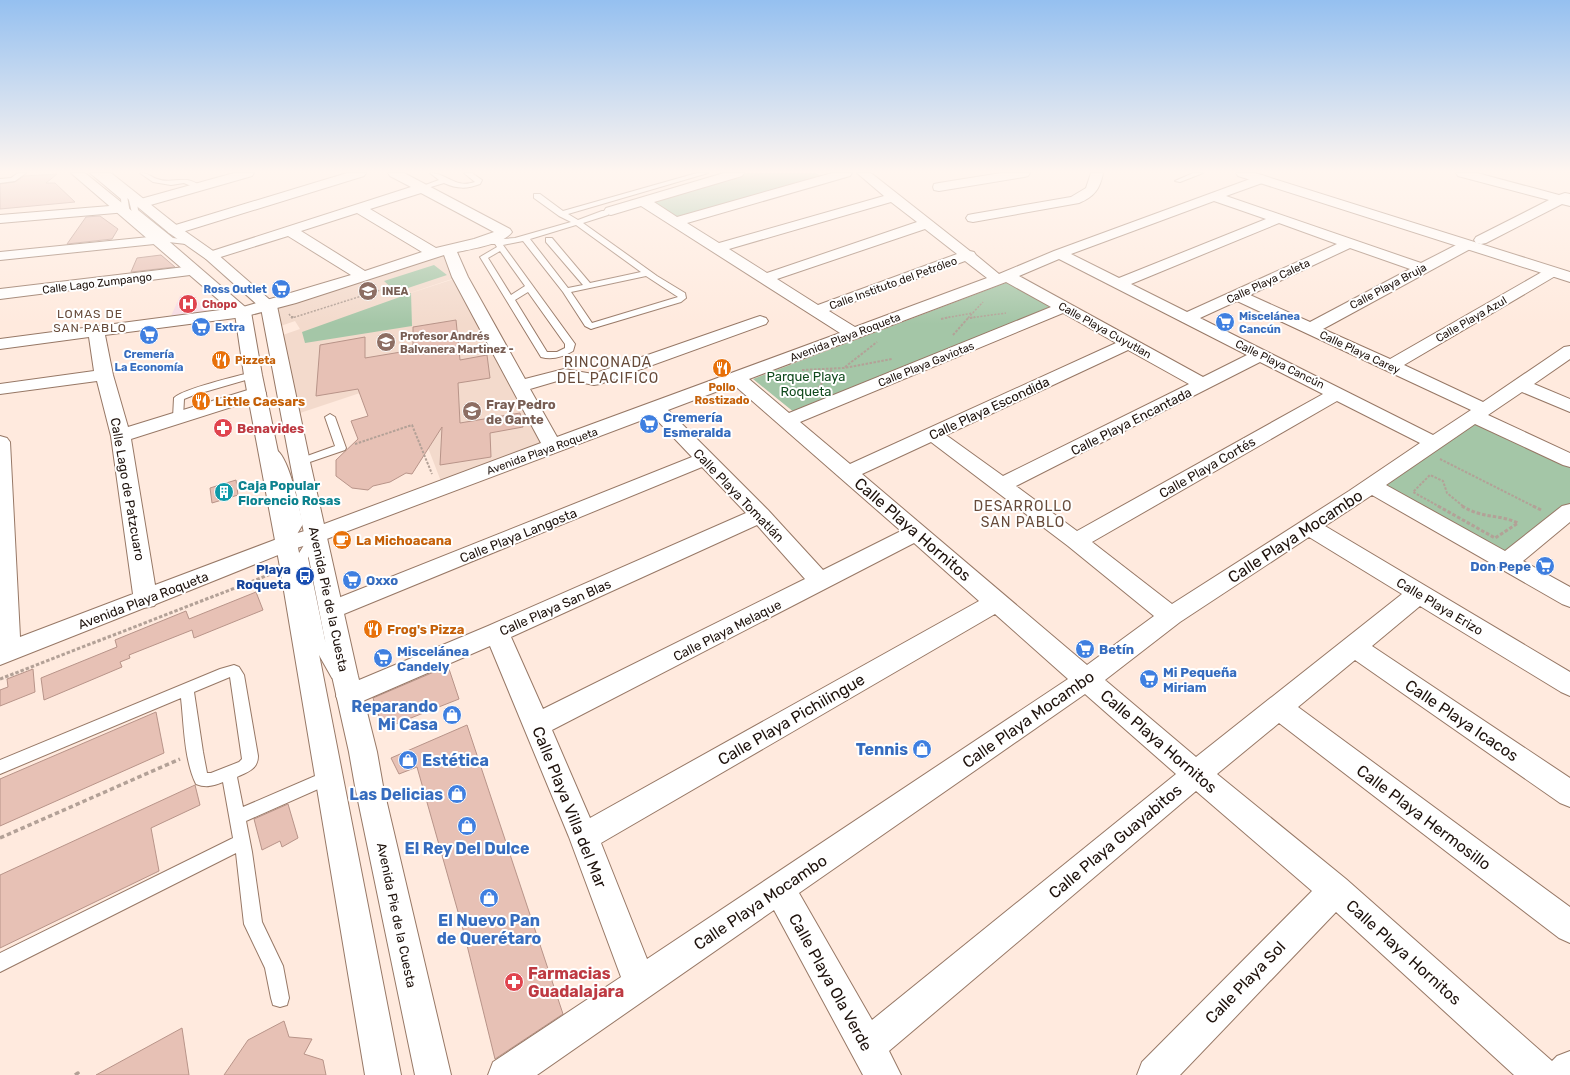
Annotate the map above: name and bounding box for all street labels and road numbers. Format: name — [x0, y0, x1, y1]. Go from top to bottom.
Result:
street label: Calle Instituto del Petróleo — [827, 254, 959, 313]
street label: Calle Playa Caleta — [1224, 256, 1312, 306]
street label: Calle Playa Bruja — [1348, 261, 1429, 312]
street label: Calle Lago Zumpango — [41, 270, 153, 297]
street label: Calle Playa Azul — [1433, 294, 1509, 345]
street label: Calle Playa Cuyutlan — [1056, 299, 1154, 361]
street label: Avenida Playa Roqueta — [788, 310, 902, 365]
street label: Calle Playa Carey — [1317, 328, 1402, 377]
street label: Calle Playa Cancún — [1233, 337, 1326, 392]
street label: Calle Playa Gaviotas — [876, 339, 976, 390]
street label: Calle Playa Escondida — [927, 374, 1052, 443]
street label: Calle Playa Encantada — [1068, 384, 1194, 458]
street label: Calle Lago de Patzcuaro — [107, 416, 147, 562]
street label: Avenida Playa Roqueta — [485, 425, 599, 478]
street label: Calle Playa Cortés — [1157, 434, 1258, 501]
street label: Calle Playa Tomatlán — [690, 446, 787, 545]
street label: Calle Playa Hornitos — [851, 474, 975, 585]
street label: Calle Playa Mocambo — [1224, 486, 1366, 587]
street label: Calle Playa Langosta — [457, 505, 579, 567]
street label: Avenida Pie de la Cuesta — [306, 525, 351, 673]
street label: Avenida Playa Roqueta — [76, 569, 211, 632]
street label: Calle Playa Erizo — [1394, 575, 1486, 638]
street label: Calle Playa San Blas — [497, 576, 614, 639]
street label: Calle Playa Melaque — [671, 597, 784, 664]
street label: Calle Playa Mocambo — [959, 667, 1098, 772]
street label: Calle Playa Pichilingue — [714, 670, 868, 769]
street label: Calle Playa Icacos — [1402, 676, 1522, 765]
street label: Calle Playa Hornitos — [1097, 686, 1221, 797]
street label: Calle Playa Villa del Mar — [528, 724, 611, 891]
street label: Calle Playa Hermosillo — [1353, 761, 1495, 874]
street label: Calle Playa Guayabitos — [1045, 780, 1186, 903]
street label: Avenida Pie de la Cuesta — [374, 841, 419, 989]
street label: Calle Playa Mocambo — [690, 851, 831, 954]
street label: Calle Playa Hornitos — [1342, 896, 1465, 1009]
street label: Calle Playa Ola Verde — [785, 910, 876, 1054]
street label: Calle Playa Sol — [1201, 937, 1289, 1028]

